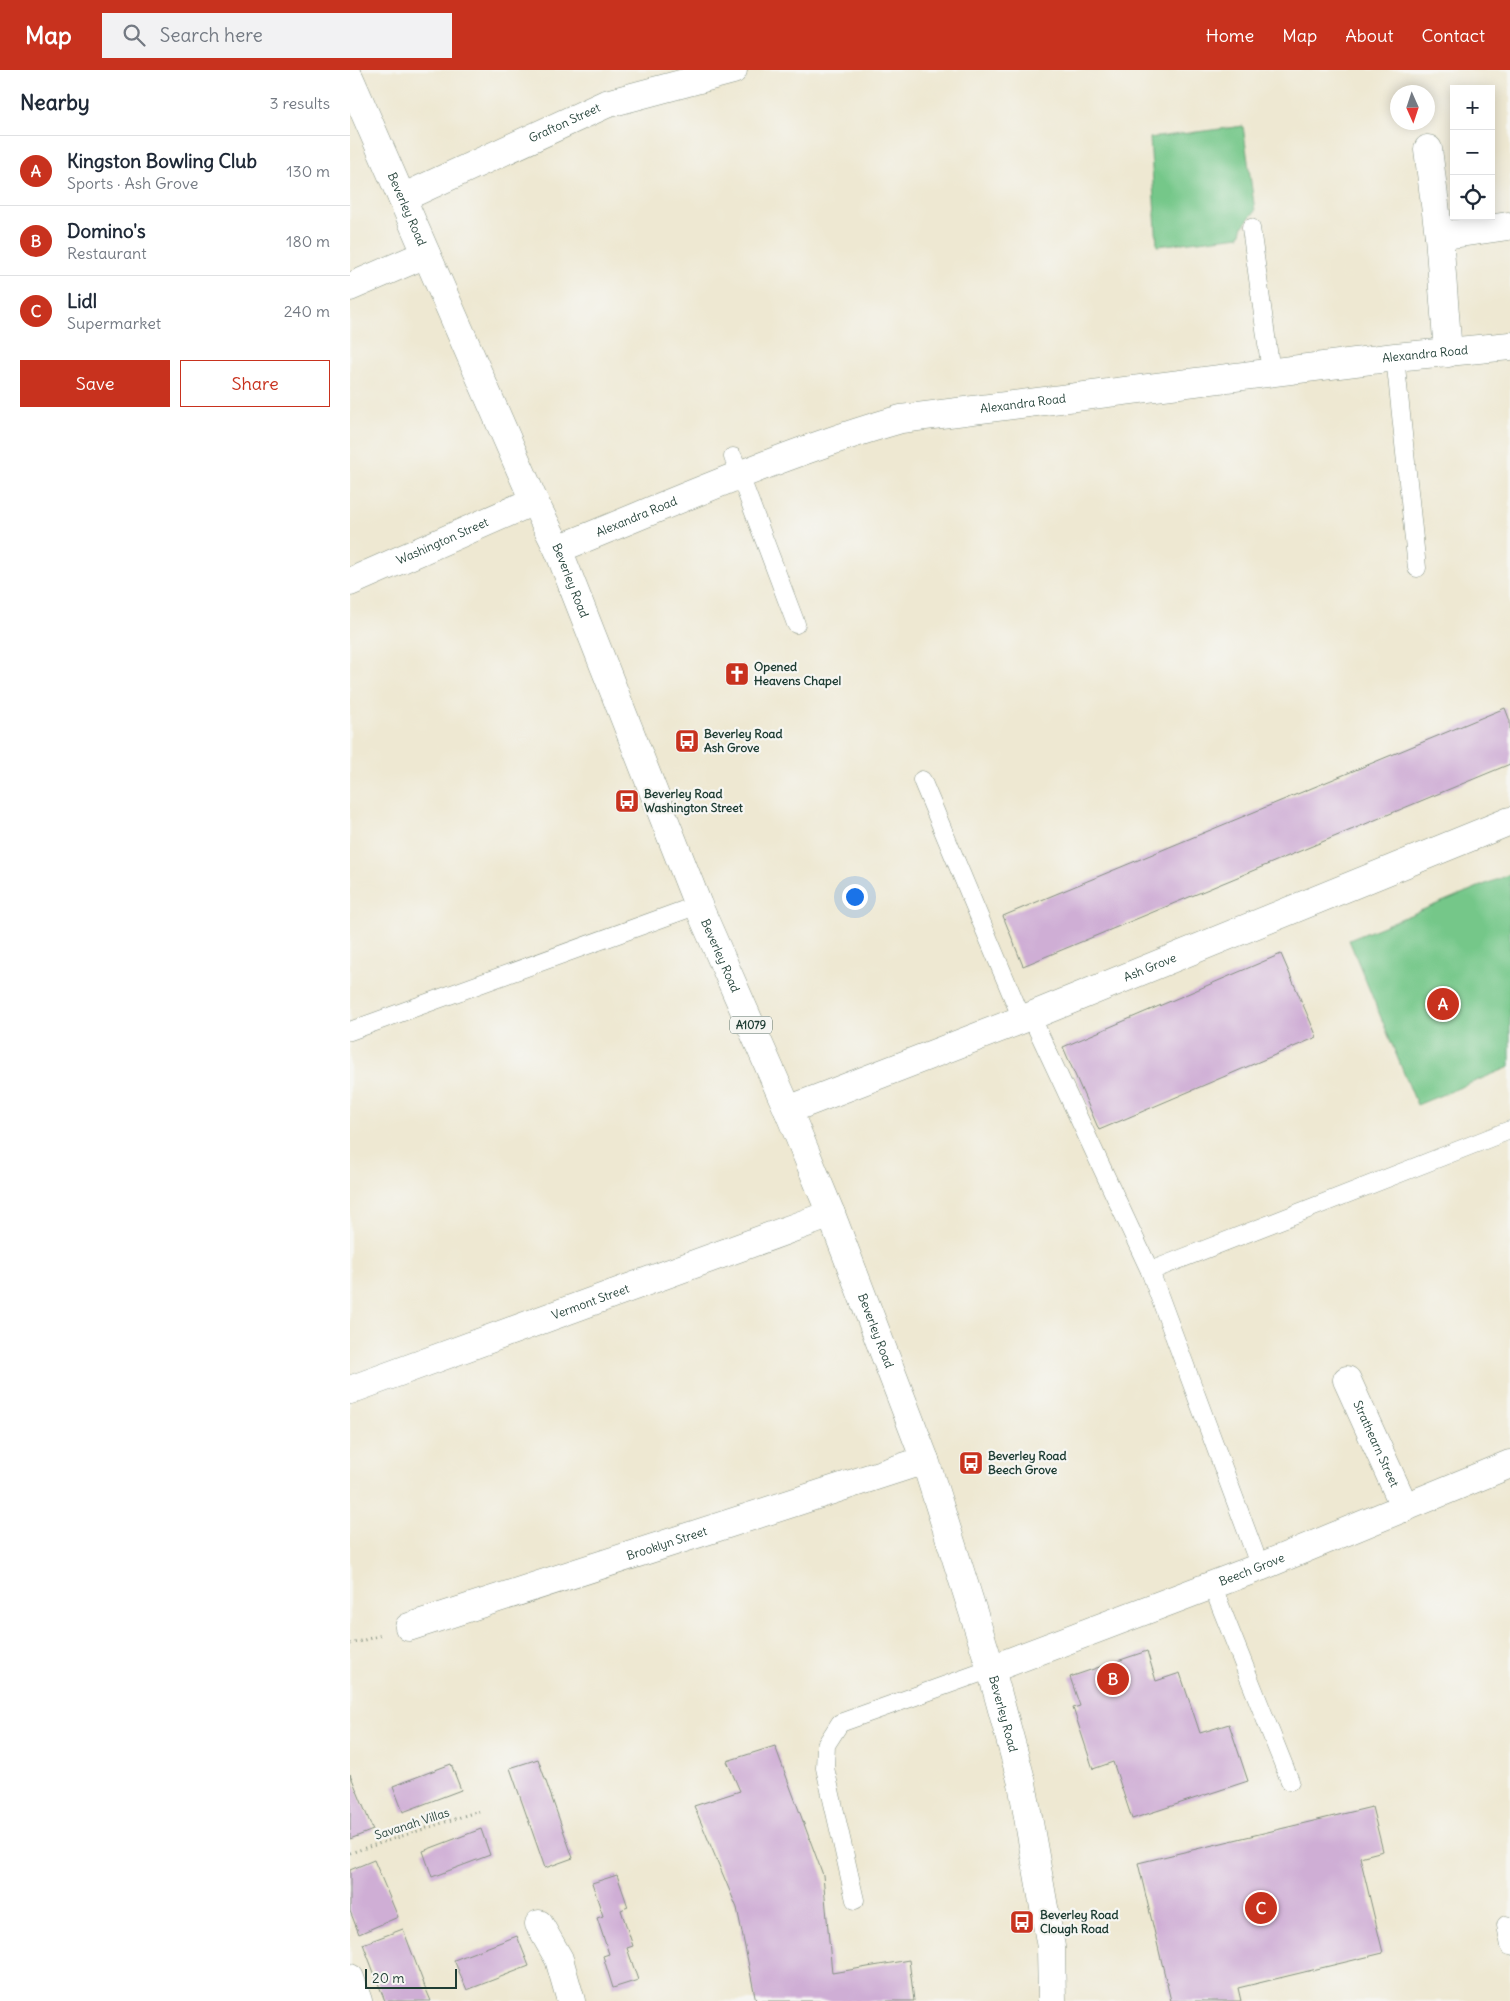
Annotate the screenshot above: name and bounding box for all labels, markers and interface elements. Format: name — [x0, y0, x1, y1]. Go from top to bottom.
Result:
search box — [102, 13, 452, 58]
text: Map — [25, 20, 72, 50]
icon: search — [120, 21, 148, 49]
text: Search here — [160, 23, 263, 47]
text: Home — [1206, 24, 1254, 47]
text: Map — [1282, 24, 1317, 47]
text: About — [1345, 24, 1393, 47]
text: Contact — [1421, 24, 1485, 47]
north arrow — [1390, 85, 1435, 130]
map controls — [1450, 85, 1495, 220]
button: + — [1450, 85, 1495, 130]
text: Nearby — [20, 89, 90, 116]
text: 3 results — [270, 93, 330, 113]
street label: Grafton Street — [526, 100, 602, 146]
button: − — [1450, 130, 1495, 175]
text: Kingston Bowling Club — [67, 149, 257, 173]
text: A — [31, 161, 41, 181]
text: 130 m — [286, 161, 330, 181]
street label: Beverley Road — [385, 170, 430, 248]
text: Sports · Ash Grove — [67, 173, 198, 193]
button: locate — [1450, 175, 1495, 220]
text: Domino's — [67, 219, 146, 243]
text: B — [31, 231, 41, 251]
text: 180 m — [286, 231, 330, 251]
text: Restaurant — [67, 243, 147, 263]
text: Lidl — [67, 289, 97, 313]
text: C — [31, 301, 41, 321]
text: 240 m — [284, 301, 330, 321]
text: Supermarket — [67, 313, 161, 333]
street label: Alexandra Road — [1381, 342, 1469, 366]
button: Save — [20, 360, 170, 407]
button: Share — [180, 360, 330, 407]
street label: Alexandra Road — [979, 390, 1067, 416]
street label: Alexandra Road — [594, 493, 679, 540]
street label: Washington Street — [394, 514, 490, 568]
street label: Beverley Road — [549, 541, 592, 620]
place label: Opened Heavens Chapel — [754, 659, 841, 689]
church icon: Opened Heavens Chapel — [724, 661, 750, 687]
place label: Beverley Road Ash Grove — [704, 726, 782, 755]
bus stop icon: Beverley Road Ash Grove — [674, 728, 700, 754]
place label: Beverley Road Washington Street — [644, 786, 744, 816]
bus stop icon: Beverley Road Washington Street — [614, 788, 640, 814]
your location — [842, 884, 868, 910]
street label: Beverley Road — [698, 917, 743, 995]
street label: Ash Grove — [1121, 950, 1178, 985]
pin: A — [1427, 985, 1459, 1023]
road number: A1079 — [730, 1016, 772, 1034]
street label: Vermont Street — [549, 1281, 631, 1323]
street label: Beverley Road — [855, 1291, 897, 1370]
street label: Strathearn Street — [1350, 1398, 1402, 1489]
place label: Beverley Road Beech Grove — [988, 1448, 1066, 1477]
bus stop icon: Beverley Road Beech Grove — [958, 1450, 984, 1476]
street label: Brooklyn Street — [625, 1523, 709, 1563]
street label: Beech Grove — [1217, 1550, 1287, 1589]
pin: B — [1097, 1660, 1129, 1698]
street label: Beverley Road — [986, 1674, 1021, 1754]
street label: Savanah Villas — [373, 1804, 451, 1843]
pin: C — [1245, 1889, 1277, 1927]
place label: Beverley Road Clough Road — [1040, 1907, 1118, 1937]
bus stop icon: Beverley Road Clough Road — [1009, 1909, 1035, 1935]
scale bar — [365, 1966, 458, 1989]
text: 20 m — [372, 1969, 405, 1987]

